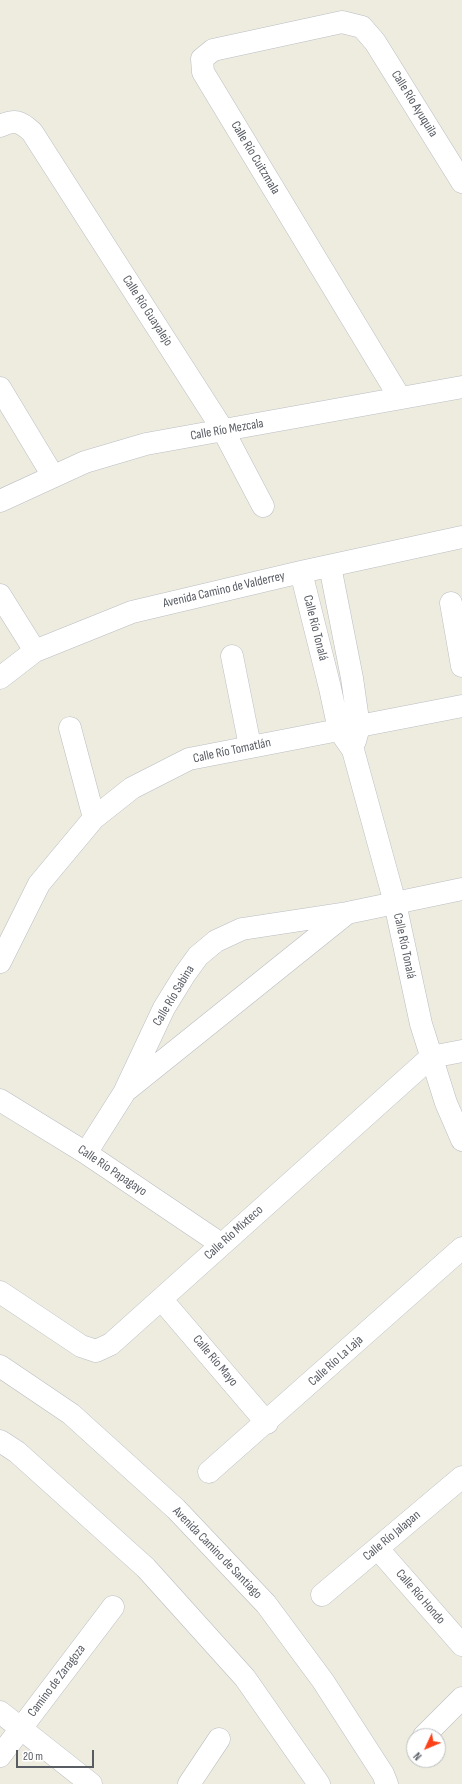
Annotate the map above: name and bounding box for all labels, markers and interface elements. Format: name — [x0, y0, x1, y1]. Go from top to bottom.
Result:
street label: Calle Río Ayuquila — [387, 68, 441, 140]
street label: Calle Río Cuitzmala — [227, 119, 283, 197]
street label: Calle Río Guayalejo — [118, 273, 176, 349]
street label: Calle Río Mezcala — [189, 416, 265, 444]
street label: Avenida Camino de Valderrey — [162, 568, 286, 612]
street label: Calle Río Tonalá — [299, 594, 331, 662]
street label: Calle Río Tomatlán — [192, 735, 272, 767]
street label: Calle Río Tonalá — [389, 912, 419, 980]
street label: Calle Río Sabina — [150, 963, 198, 1029]
street label: Calle Río Papagayo — [74, 1142, 150, 1200]
street label: Calle Río Mixteco — [201, 1203, 267, 1263]
street label: Calle Río Mayo — [189, 1332, 241, 1390]
street label: Calle Río La Laja — [305, 1332, 367, 1390]
street label: Avenida Camino de Santiago — [169, 1504, 265, 1602]
street label: Calle Río Jalapan — [360, 1507, 424, 1565]
street label: Calle Río Hondo — [392, 1566, 448, 1628]
street label: Camino de Zaragoza — [25, 1642, 89, 1720]
north arrow — [406, 1728, 446, 1768]
scale bar — [18, 1742, 96, 1768]
text: 20 m — [23, 1749, 43, 1764]
text: N — [411, 1749, 424, 1763]

